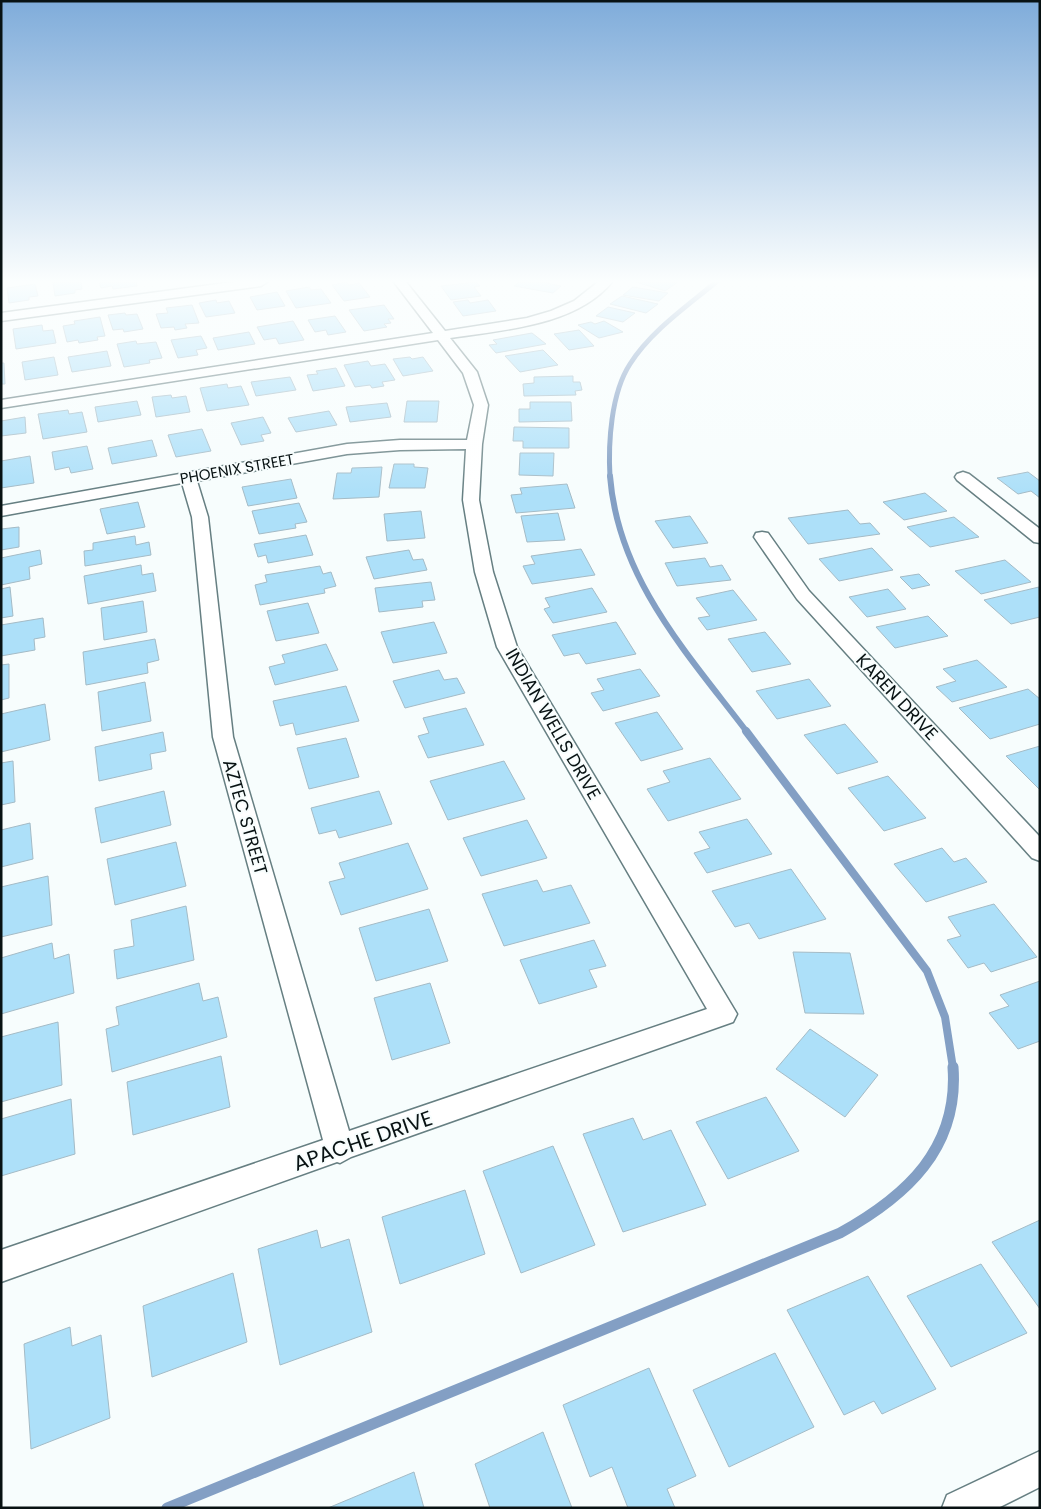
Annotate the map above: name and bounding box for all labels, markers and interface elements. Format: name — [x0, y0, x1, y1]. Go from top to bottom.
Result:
street label: PHOENIX STREET — [178, 448, 296, 489]
street label: INDIAN WELLS DRIVE — [500, 643, 607, 804]
street label: KAREN DRIVE — [851, 648, 944, 745]
street label: AZTEC STREET — [217, 756, 274, 878]
street label: APACHE DRIVE — [289, 1103, 436, 1178]

